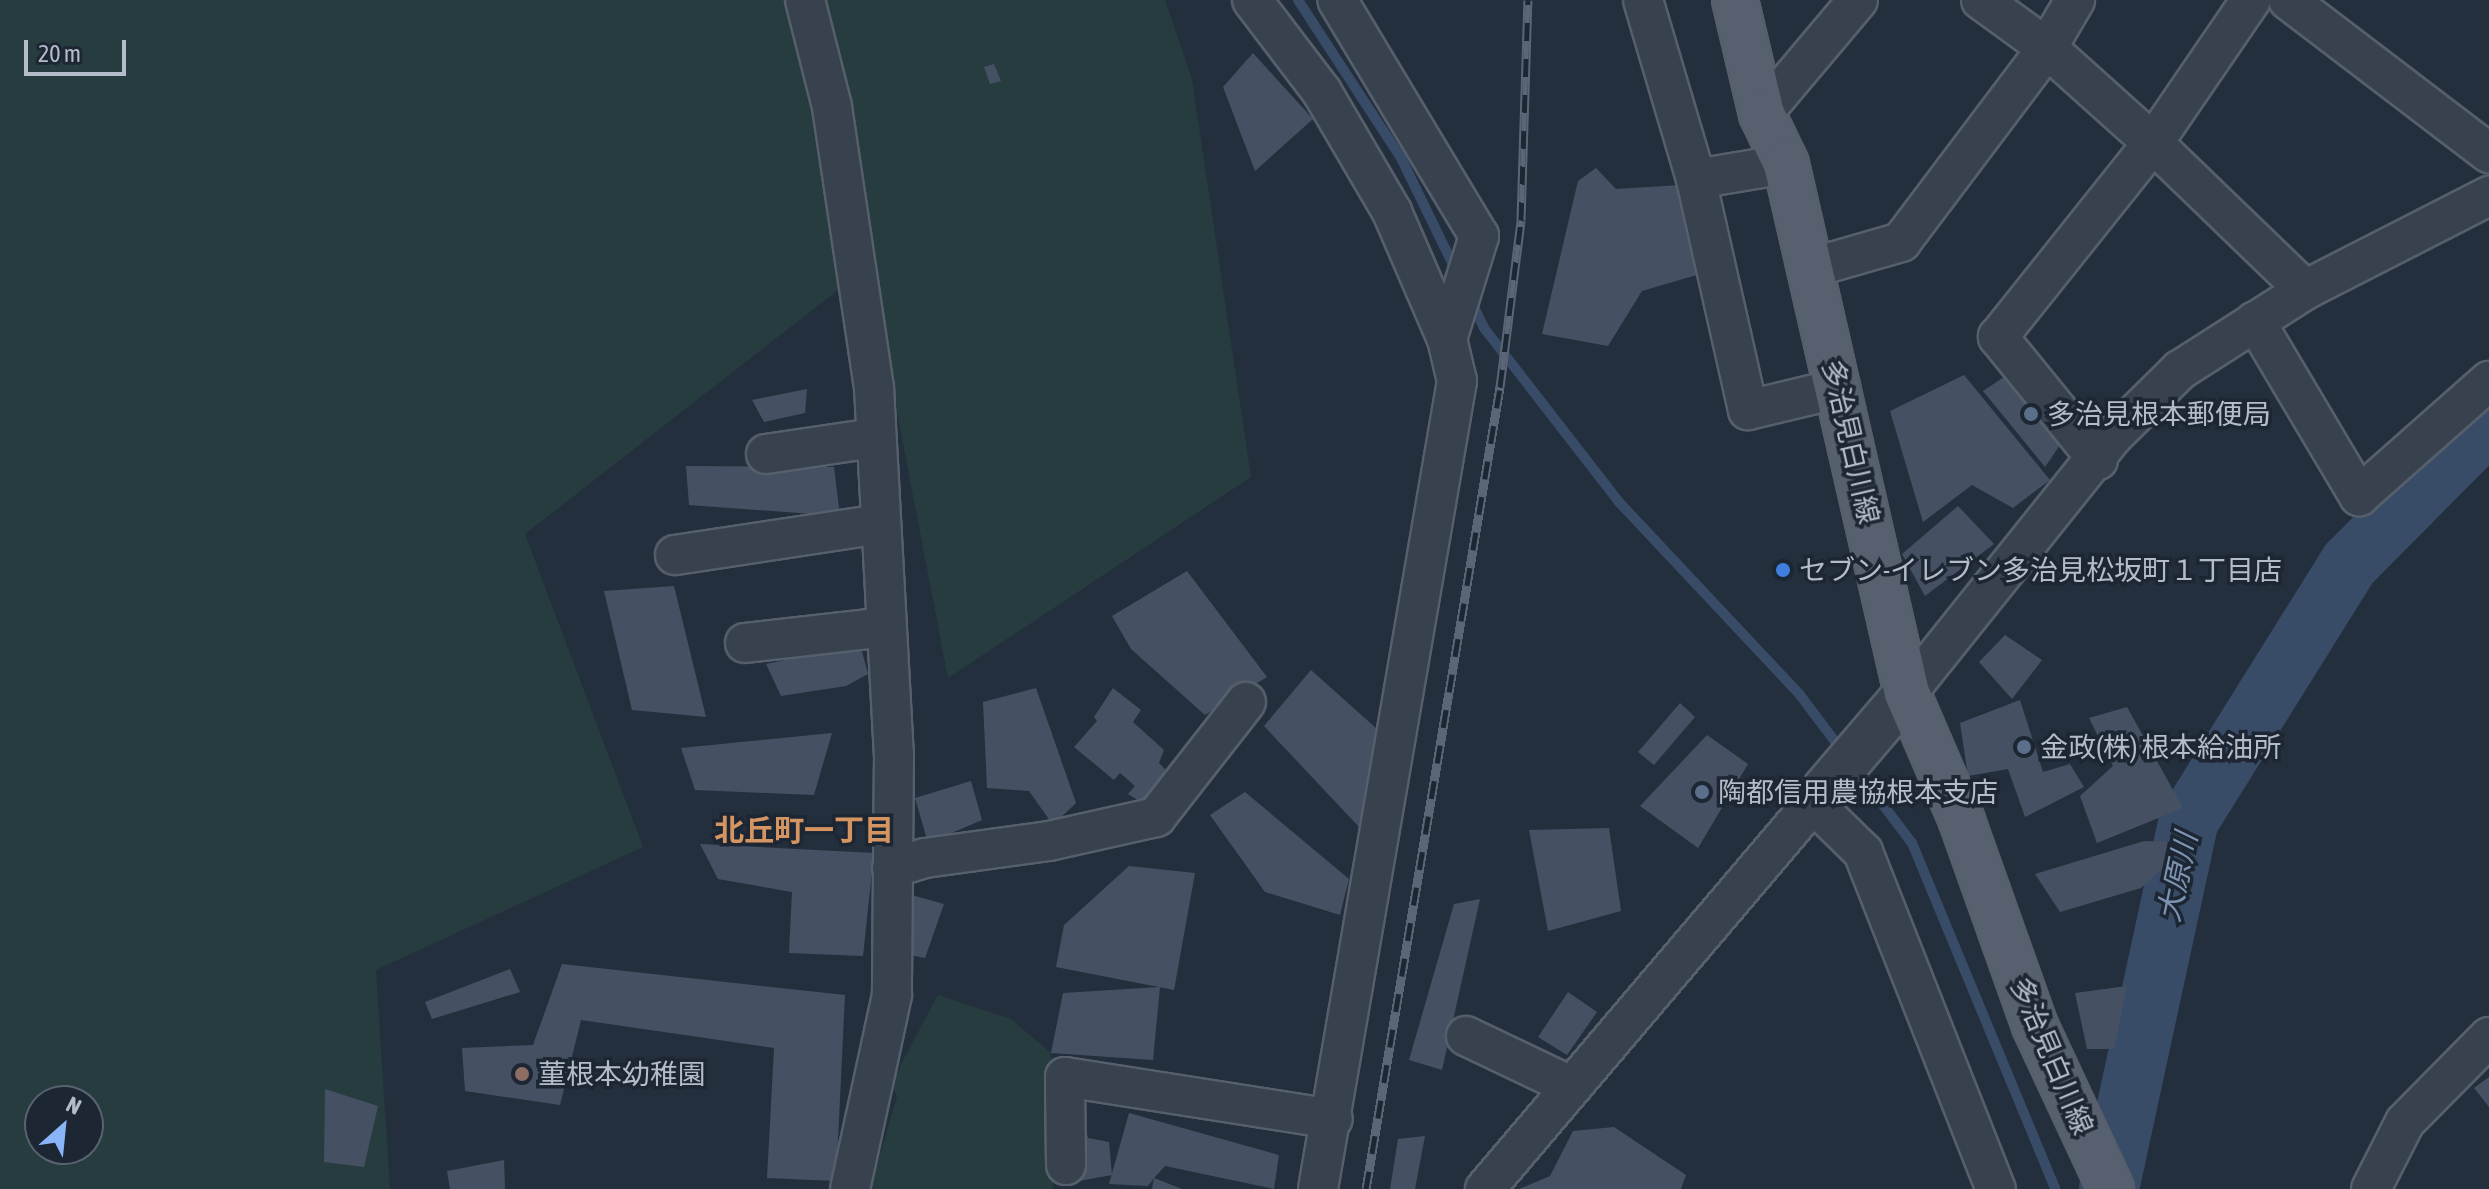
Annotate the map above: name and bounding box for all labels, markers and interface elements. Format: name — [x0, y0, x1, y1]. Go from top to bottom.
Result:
scale bar — [28, 24, 130, 74]
text: 20 m — [38, 40, 81, 67]
street label: 多治見白川線 — [1816, 356, 1886, 528]
place label: 多治見根本郵便局 — [2047, 397, 2271, 431]
marker: 多治見根本郵便局 — [2022, 405, 2040, 423]
place label: セブン-イレブン多治見松坂町１丁目店 — [1799, 553, 2282, 587]
marker: セブン-イレブン多治見松坂町１丁目店 — [1774, 561, 1792, 579]
place label: 金政(株) 根本給油所 — [2040, 730, 2281, 764]
marker: 金政(株) 根本給油所 — [2015, 738, 2033, 756]
place label: 陶都信用農協根本支店 — [1718, 775, 1998, 809]
marker: 陶都信用農協根本支店 — [1693, 783, 1711, 801]
district label: 北丘町一丁目 — [714, 812, 894, 848]
water label: 大原川 — [2150, 829, 2204, 925]
street label: 多治見白川線 — [2004, 972, 2100, 1140]
place label: 菫根本幼稚園 — [538, 1057, 706, 1091]
marker: 菫根本幼稚園 — [513, 1065, 531, 1083]
north arrow — [24, 1085, 104, 1165]
text: N — [62, 1091, 86, 1120]

